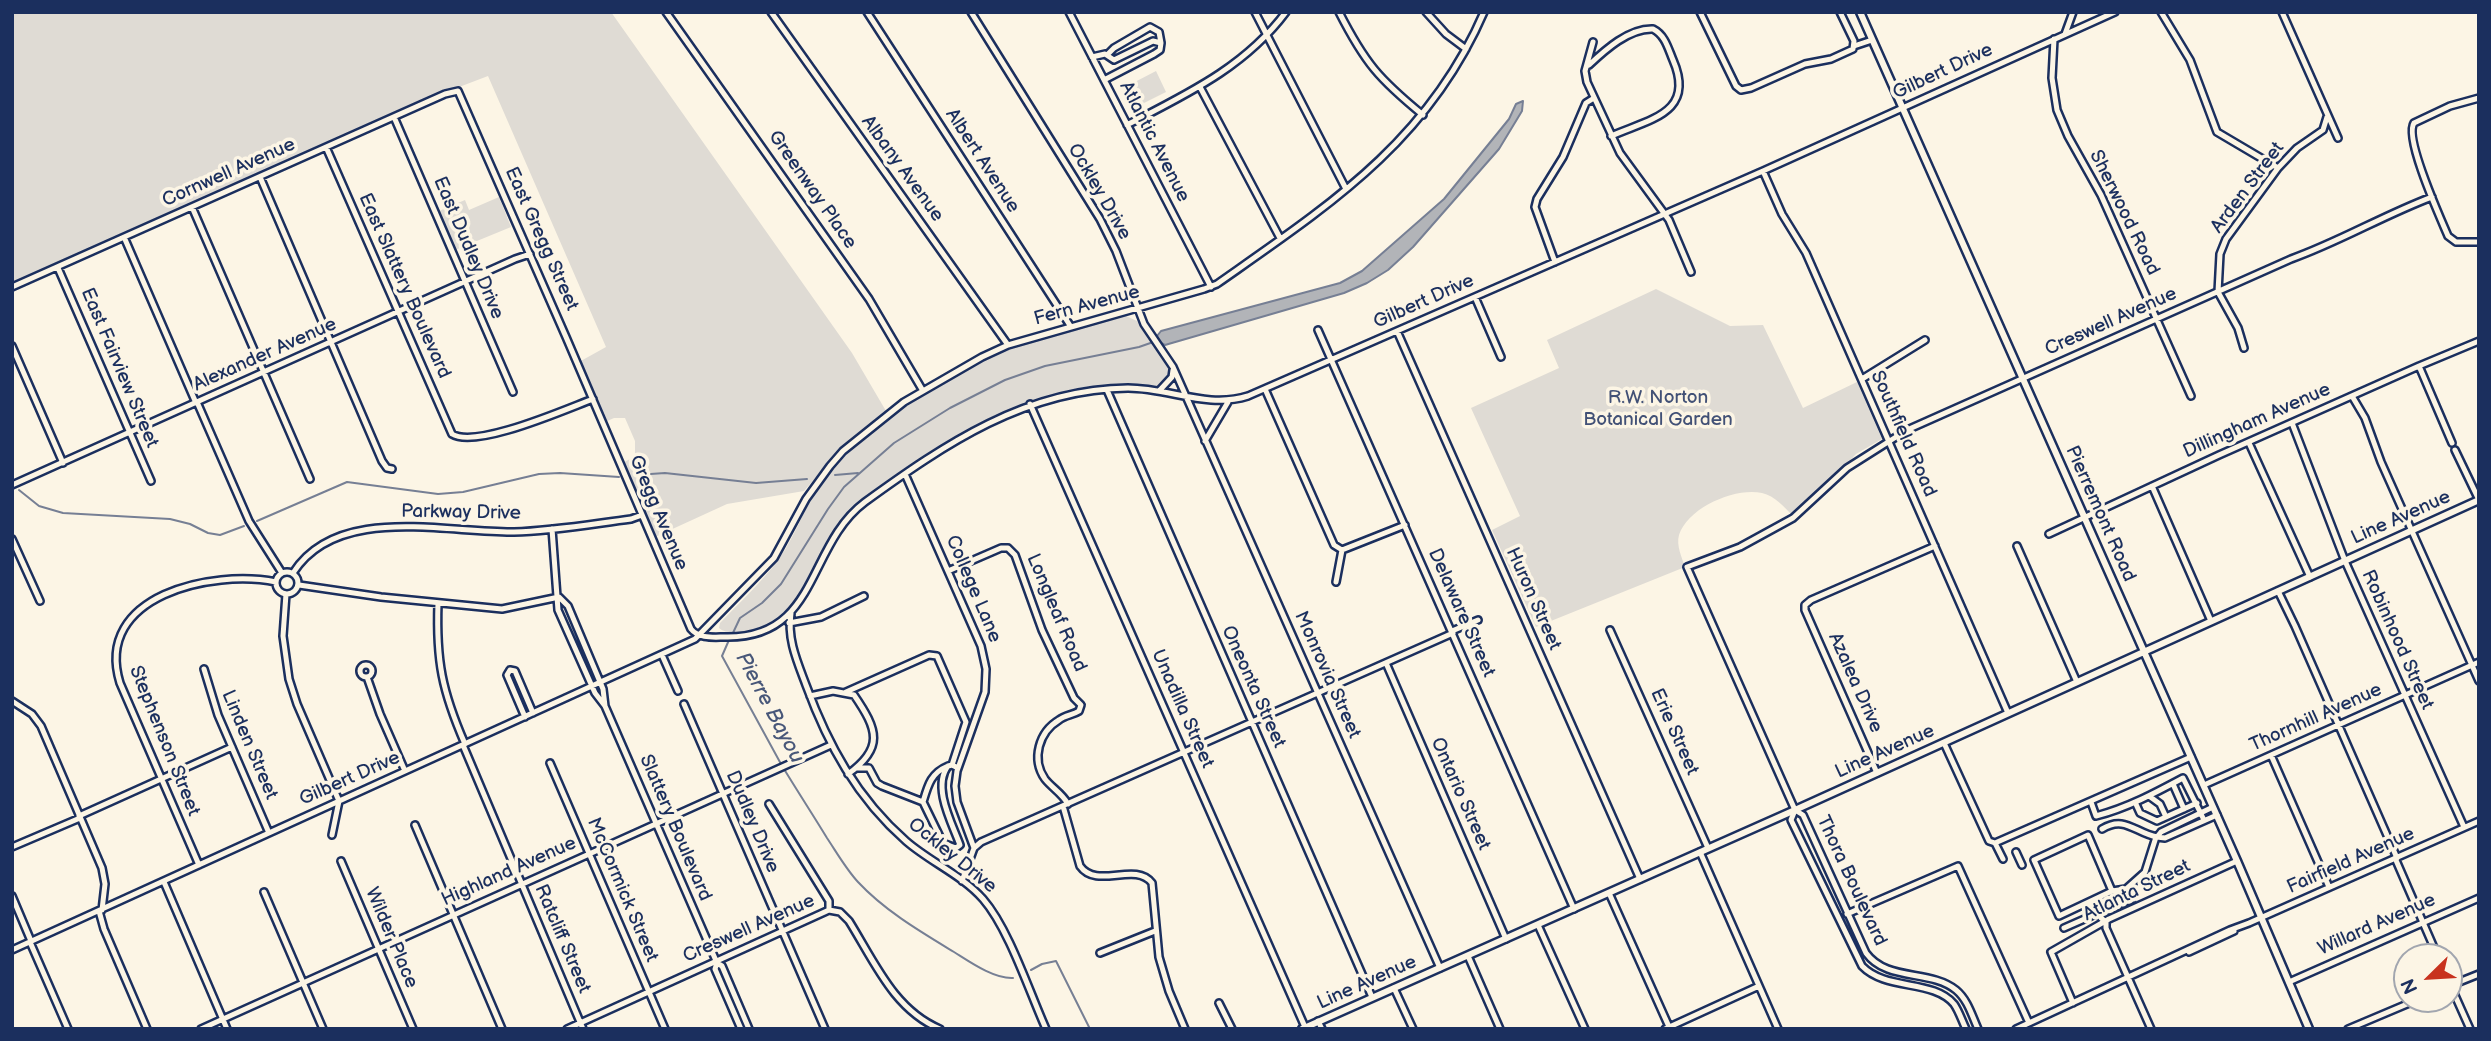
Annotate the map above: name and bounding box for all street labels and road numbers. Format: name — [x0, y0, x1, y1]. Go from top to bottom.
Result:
street label: Gilbert Drive — [1889, 39, 1997, 105]
street label: Atlantic Avenue — [1114, 78, 1194, 206]
street label: Albert Avenue — [940, 105, 1024, 217]
street label: Albany Avenue — [856, 112, 948, 226]
street label: Greenway Place — [763, 126, 861, 254]
street label: Cornwell Avenue — [159, 134, 299, 212]
street label: Arden Street — [2206, 138, 2290, 238]
street label: Ockley Drive — [1062, 140, 1136, 244]
street label: Sherwood Road — [2084, 147, 2164, 279]
street label: East Gregg Street — [499, 164, 583, 314]
street label: East Dudley Drive — [428, 173, 508, 323]
street label: East Slattery Boulevard — [353, 190, 455, 382]
street label: Gilbert Drive — [1370, 270, 1478, 334]
street label: Fern Avenue — [1032, 281, 1142, 331]
street label: Creswell Avenue — [2042, 283, 2180, 361]
street label: East Fairview Street — [75, 285, 163, 451]
street label: Alexander Avenue — [190, 313, 340, 397]
street label: Southfield Road — [1865, 367, 1941, 501]
street label: Dillingham Avenue — [2180, 378, 2334, 464]
street label: Pierremont Road — [2060, 442, 2140, 586]
street label: Gregg Avenue — [624, 452, 692, 574]
street label: Line Avenue — [2348, 486, 2454, 550]
street label: Parkway Drive — [401, 501, 521, 525]
street label: College Lane — [940, 532, 1006, 646]
street label: Huron Street — [1500, 544, 1566, 654]
street label: Delaware Street — [1422, 545, 1500, 681]
street label: Longleaf Road — [1021, 551, 1091, 675]
street label: Robinhood Street — [2356, 567, 2438, 713]
street label: Monrovia Street — [1289, 608, 1365, 742]
street label: Oneonta Street — [1216, 622, 1290, 752]
street label: Azalea Drive — [1823, 629, 1887, 737]
street label: Unadilla Street — [1146, 646, 1218, 772]
street label: Stephenson Street — [124, 663, 204, 819]
street label: Thornhill Avenue — [2246, 679, 2386, 757]
street label: Erie Street — [1645, 685, 1703, 779]
street label: Linden Street — [216, 687, 282, 803]
street label: Line Avenue — [1832, 720, 1938, 784]
street label: Ontario Street — [1425, 734, 1495, 854]
street label: Gilbert Drive — [296, 747, 404, 811]
street label: Slattery Boulevard — [634, 751, 716, 905]
street label: Dudley Drive — [720, 767, 784, 877]
street label: Thora Boulevard — [1811, 812, 1891, 950]
street label: Ockley Drive — [903, 813, 1001, 899]
street label: McCormick Street — [581, 814, 663, 966]
street label: Fairfield Avenue — [2284, 823, 2418, 899]
street label: Highland Avenue — [438, 832, 580, 912]
street label: Atlanta Street — [2080, 855, 2194, 927]
street label: Ratcliff Street — [529, 881, 595, 997]
street label: Wilder Place — [360, 884, 422, 992]
street label: Willard Avenue — [2315, 889, 2439, 961]
street label: Creswell Avenue — [680, 890, 818, 968]
street label: Line Avenue — [1314, 951, 1420, 1015]

